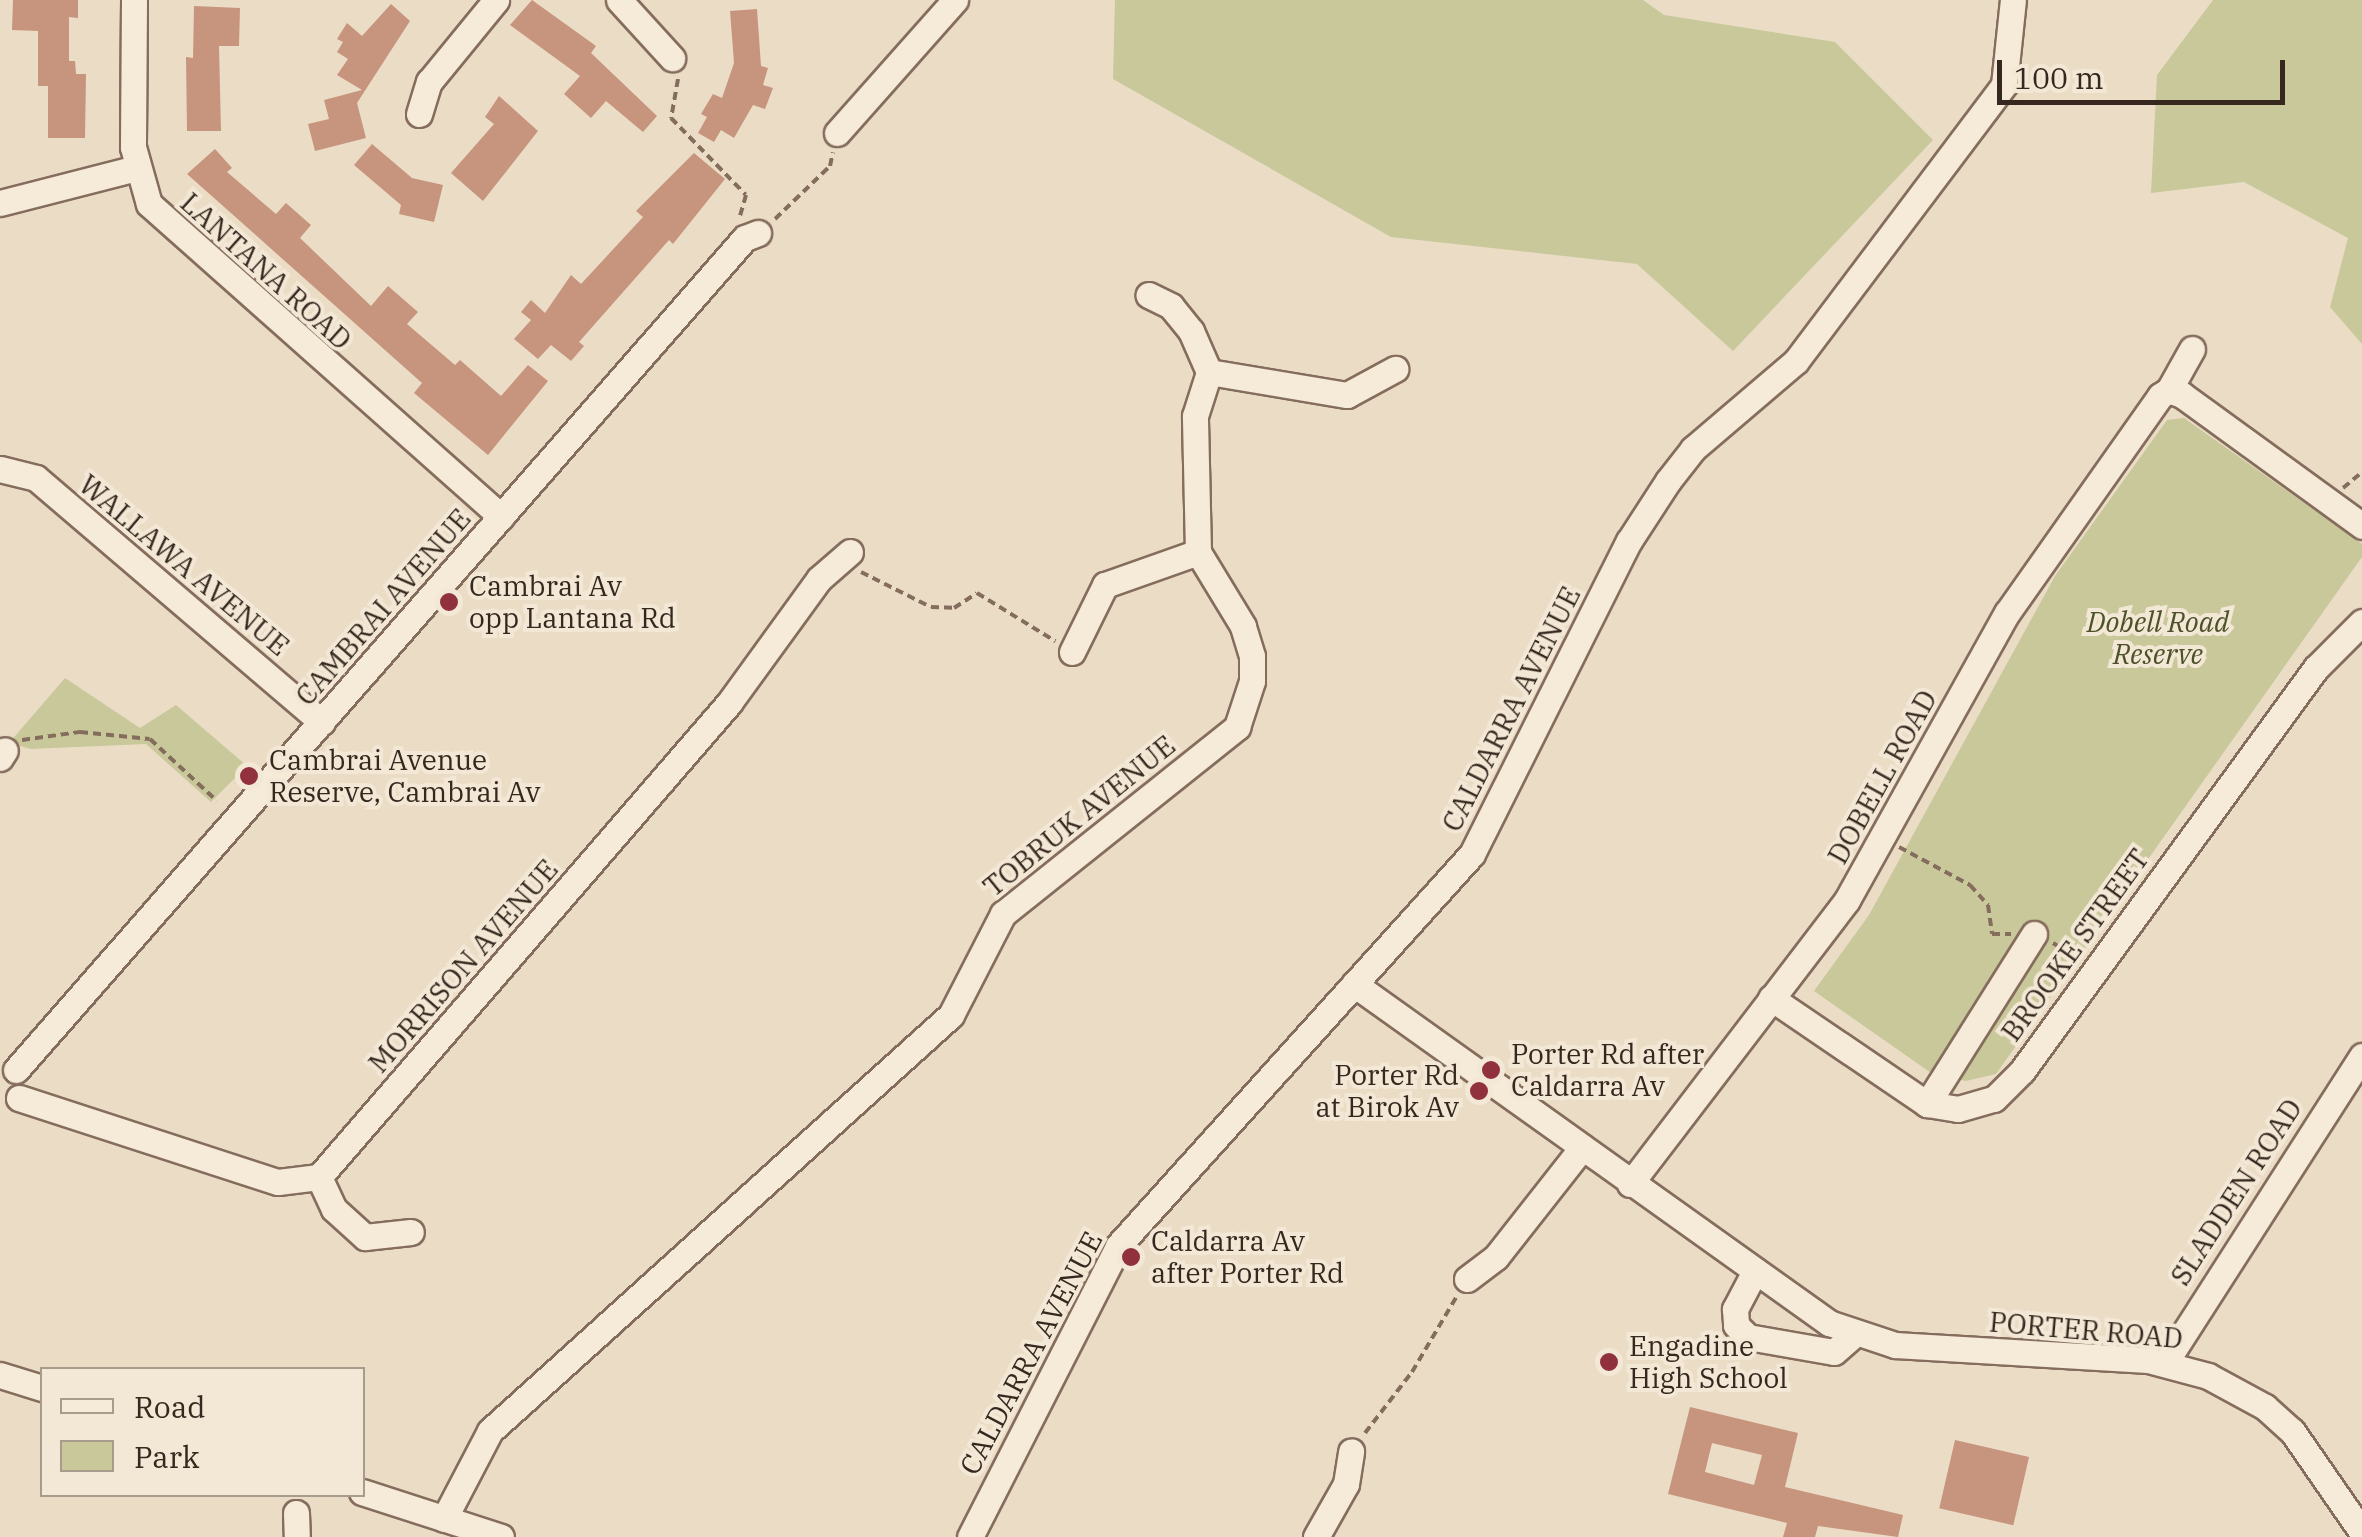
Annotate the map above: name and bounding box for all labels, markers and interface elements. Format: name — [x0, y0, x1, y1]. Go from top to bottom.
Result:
scale bar — [2002, 40, 2290, 102]
text: 100 m — [2014, 58, 2104, 97]
street label: LANTANA ROAD — [174, 186, 358, 356]
street label: WALLAWA AVENUE — [72, 467, 296, 663]
street label: CAMBRAI AVENUE — [289, 502, 477, 712]
place label: Cambrai Av opp Lantana Rd — [469, 569, 676, 635]
street label: CALDARRA AVENUE — [1435, 581, 1587, 837]
marker: Cambrai Av opp Lantana Rd — [438, 591, 460, 613]
park label: Dobell Road Reserve — [2087, 605, 2229, 671]
street label: DOBELL ROAD — [1820, 684, 1944, 870]
street label: TOBRUK AVENUE — [976, 728, 1182, 904]
place label: Cambrai Avenue Reserve, Cambrai Av — [269, 743, 541, 809]
marker: Cambrai Avenue Reserve, Cambrai Av — [238, 765, 260, 787]
street label: BROOKE STREET — [1994, 842, 2156, 1048]
street label: MORRISON AVENUE — [361, 853, 565, 1079]
place label: Porter Rd after Caldarra Av — [1511, 1037, 1704, 1103]
place label: Porter Rd at Birok Av — [1316, 1058, 1459, 1124]
marker: Porter Rd after Caldarra Av — [1480, 1059, 1502, 1081]
marker: Porter Rd at Birok Av — [1468, 1080, 1490, 1102]
street label: SLADDEN ROAD — [2163, 1093, 2309, 1291]
place label: Caldarra Av after Porter Rd — [1151, 1224, 1344, 1290]
street label: CALDARRA AVENUE — [953, 1226, 1109, 1480]
marker: Caldarra Av after Porter Rd — [1120, 1246, 1142, 1268]
street label: PORTER ROAD — [1988, 1305, 2184, 1355]
place label: Engadine High School — [1629, 1329, 1788, 1395]
marker: Engadine High School — [1598, 1351, 1620, 1373]
legend — [40, 1367, 365, 1497]
text: Road — [134, 1387, 206, 1426]
text: Park — [134, 1437, 200, 1476]

